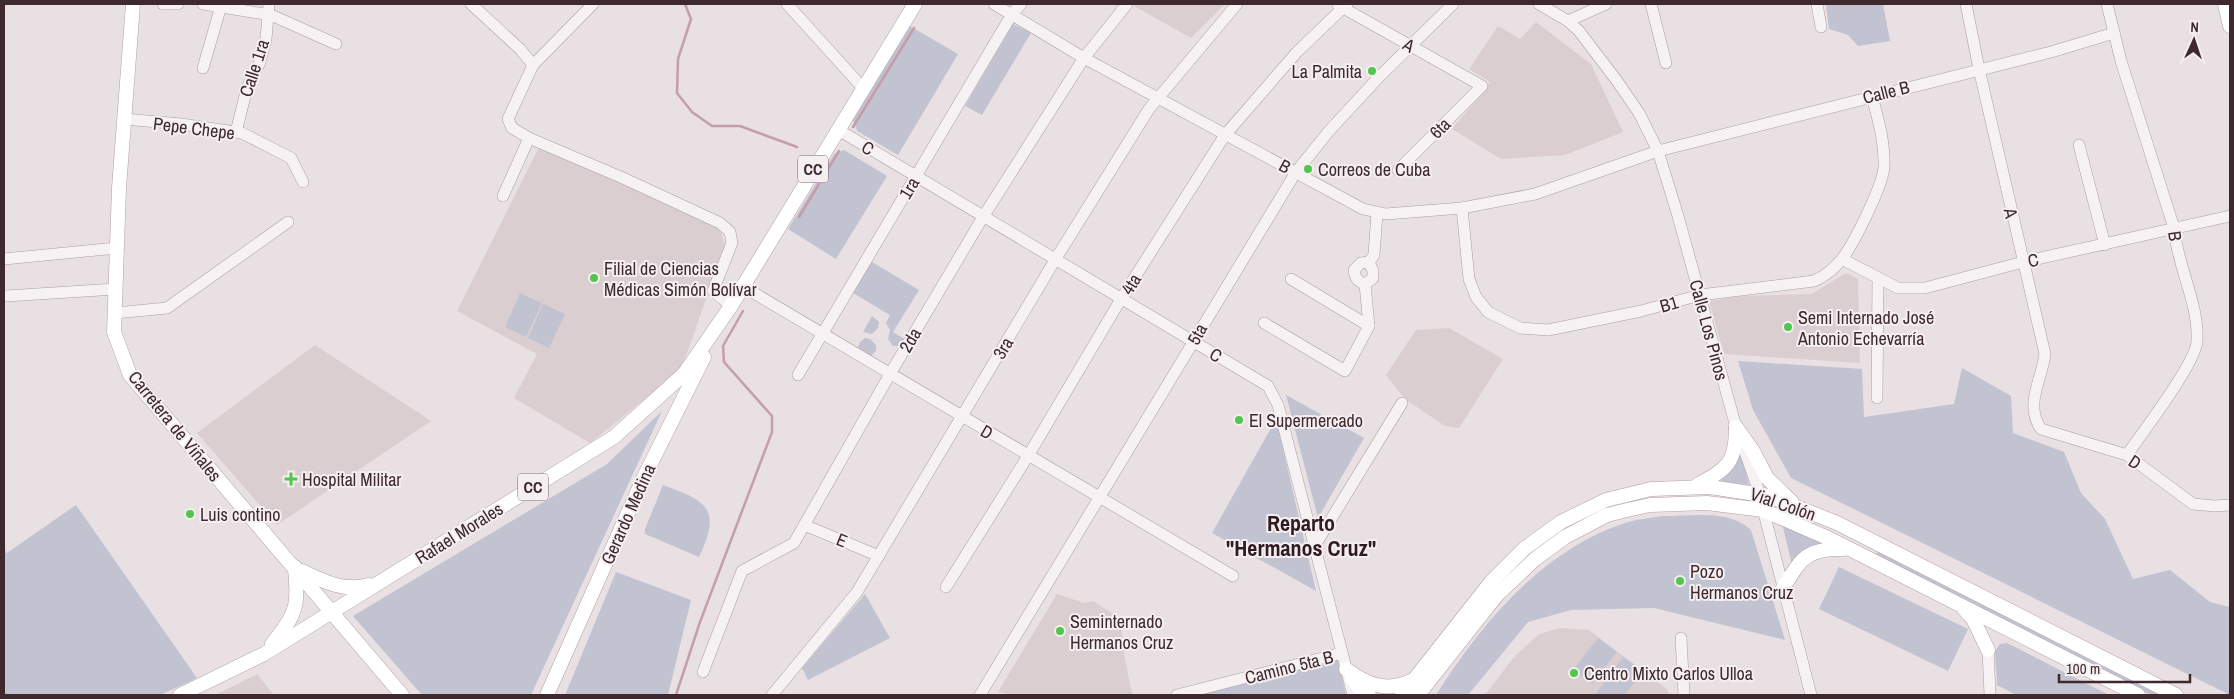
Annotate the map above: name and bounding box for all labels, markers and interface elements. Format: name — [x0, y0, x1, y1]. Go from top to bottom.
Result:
north arrow — [2169, 15, 2219, 65]
text: N — [2190, 18, 2199, 36]
street label: A — [1398, 31, 1420, 58]
street label: Calle 1ra — [233, 36, 275, 100]
place label: La Palmita — [1291, 59, 1362, 84]
marker: La Palmita — [1366, 65, 1378, 77]
street label: Calle B — [1860, 74, 1912, 110]
street label: Pepe Chepe — [152, 111, 236, 145]
street label: 6ta — [1424, 112, 1456, 144]
street label: C — [857, 135, 879, 161]
street label: B — [1275, 153, 1295, 179]
road number: CC — [798, 156, 828, 182]
place label: Correos de Cuba — [1318, 157, 1430, 182]
marker: Correos de Cuba — [1302, 163, 1314, 175]
street label: 1ra — [893, 172, 925, 204]
street label: A — [1997, 204, 2024, 221]
street label: B — [2162, 229, 2188, 243]
street label: C — [2025, 247, 2041, 273]
place label: Filial de Ciencias Médicas Simón Bolívar — [604, 256, 757, 302]
street label: 4ta — [1115, 269, 1147, 299]
marker: Filial de Ciencias Médicas Simón Bolívar — [588, 272, 600, 284]
street label: Calle Los Pinos — [1684, 277, 1734, 383]
street label: B1 — [1657, 289, 1682, 319]
place label: Semi Internado José Antonio Echevarría — [1797, 305, 1934, 351]
street label: 5ta — [1181, 319, 1213, 349]
marker: Semi Internado José Antonio Echevarría — [1782, 321, 1794, 333]
street label: 2da — [893, 323, 927, 357]
street label: 3ra — [987, 332, 1019, 364]
street label: C — [1205, 342, 1227, 368]
street label: Carretera de Viñales — [123, 365, 227, 487]
place label: El Supermercado — [1249, 408, 1363, 433]
marker: El Supermercado — [1233, 414, 1245, 426]
street label: D — [976, 419, 998, 445]
street label: D — [2124, 449, 2146, 475]
street label: Gerardo Medina — [595, 460, 661, 568]
place label: Hospital Militar — [302, 467, 401, 492]
marker: Hospital Militar — [284, 472, 298, 486]
road number: CC — [518, 474, 548, 501]
street label: Vial Colón — [1747, 481, 1819, 527]
street label: Rafael Morales — [410, 496, 508, 570]
place label: Luis contino — [200, 502, 280, 527]
marker: Luis contino — [184, 508, 196, 520]
district label: Reparto "Hermanos Cruz" — [1226, 508, 1376, 563]
street label: E — [833, 527, 851, 553]
place label: Pozo Hermanos Cruz — [1690, 559, 1793, 605]
marker: Pozo Hermanos Cruz — [1674, 575, 1686, 587]
place label: Seminternado Hermanos Cruz — [1070, 609, 1173, 655]
marker: Seminternado Hermanos Cruz — [1054, 625, 1066, 637]
street label: Camino 5ta B — [1242, 644, 1336, 690]
scale bar — [2059, 652, 2190, 684]
text: 100 m — [2066, 658, 2100, 679]
place label: Centro Mixto Carlos Ulloa — [1584, 661, 1753, 686]
marker: Centro Mixto Carlos Ulloa — [1568, 667, 1580, 679]

